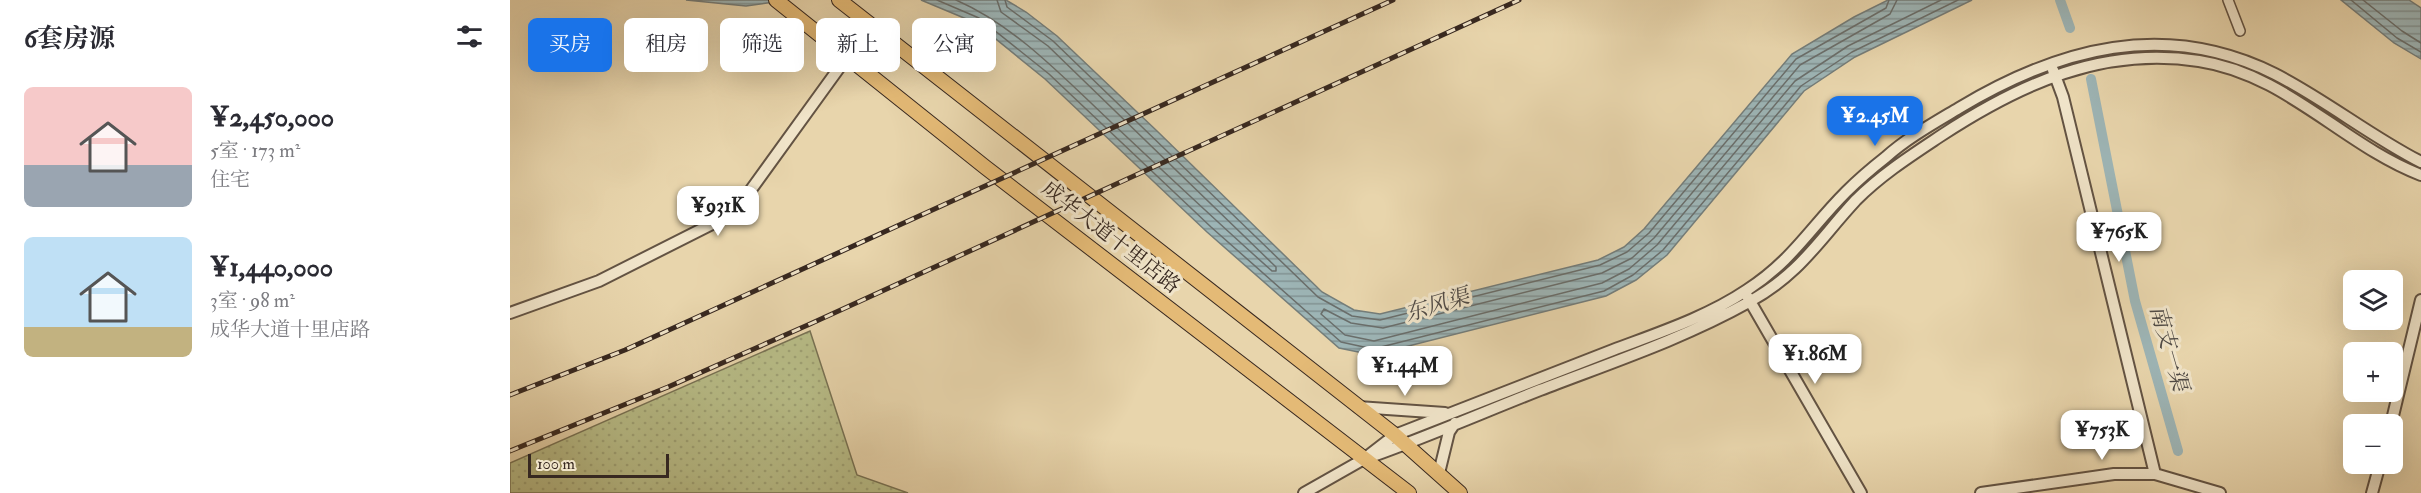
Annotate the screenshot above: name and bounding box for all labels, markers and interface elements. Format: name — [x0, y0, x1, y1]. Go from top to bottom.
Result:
chip: 买房 — [528, 18, 612, 72]
chip: 租房 — [624, 18, 708, 72]
chip: 筛选 — [720, 18, 804, 72]
chip: 新上 — [816, 18, 900, 72]
chip: 公寓 — [912, 18, 996, 72]
icon: filters — [453, 20, 486, 53]
text: 6套房源 — [24, 23, 115, 55]
pin: ¥2.45M — [1826, 96, 1924, 147]
text: ¥2,450,000 — [210, 102, 334, 134]
text: ¥2.45M — [1841, 103, 1909, 128]
icon: home — [72, 111, 144, 183]
text: 5室 · 173 m² — [210, 138, 301, 163]
text: 住宅 — [210, 167, 250, 192]
street label: 成华大道十里店路 — [1036, 175, 1186, 299]
pin: ¥931K — [676, 186, 760, 237]
text: ¥931K — [691, 193, 745, 218]
pin: ¥765K — [2077, 212, 2161, 263]
text: ¥765K — [2090, 219, 2148, 244]
text: ¥1,440,000 — [210, 252, 333, 284]
icon: home — [72, 261, 144, 333]
map controls — [2343, 270, 2403, 474]
button: layers — [2343, 270, 2403, 330]
water label: 东风渠 — [1401, 281, 1476, 328]
text: 3室 · 98 m² — [210, 288, 295, 313]
water label: 南支一渠 — [2143, 302, 2195, 397]
text: 成华大道十里店路 — [210, 317, 370, 342]
pin: ¥1.86M — [1766, 334, 1864, 385]
text: ¥1.86M — [1783, 341, 1847, 366]
button: + — [2343, 342, 2403, 402]
pin: ¥1.44M — [1356, 346, 1454, 397]
text: ¥1.44M — [1371, 353, 1439, 378]
pin: ¥753K — [2060, 410, 2144, 461]
button: − — [2343, 414, 2403, 474]
text: ¥753K — [2075, 417, 2129, 442]
scale bar — [528, 451, 669, 478]
text: 100 m — [537, 454, 575, 474]

